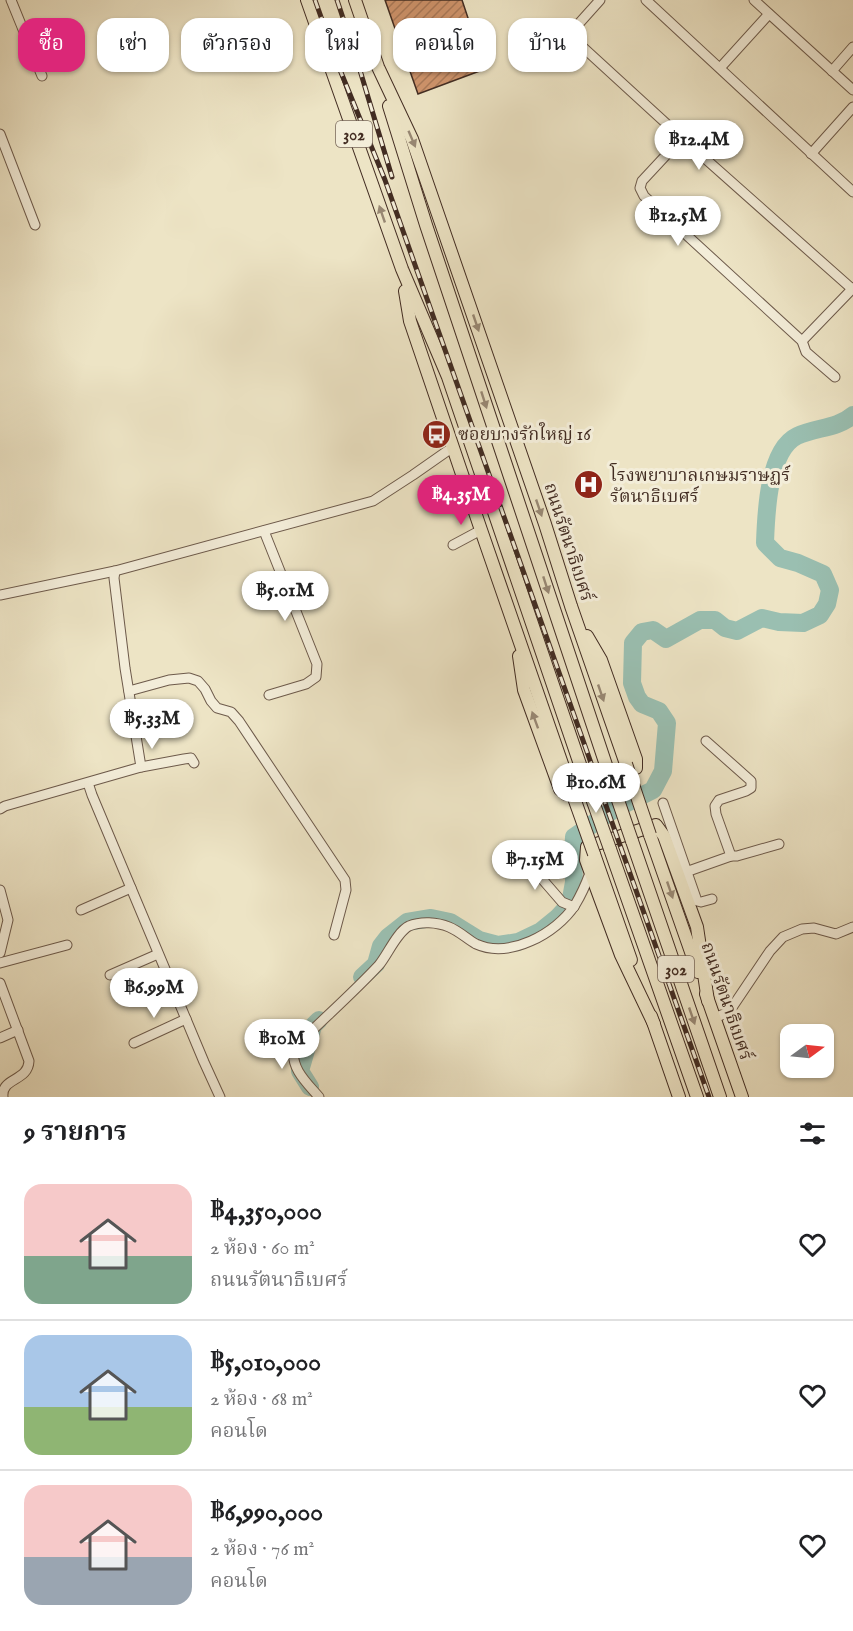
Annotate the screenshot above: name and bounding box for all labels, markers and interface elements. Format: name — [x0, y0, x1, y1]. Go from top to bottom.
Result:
chip: ซื้อ — [18, 18, 85, 72]
chip: เช่า — [97, 18, 169, 72]
chip: ตัวกรอง — [181, 18, 293, 72]
chip: ใหม่ — [305, 18, 381, 72]
chip: คอนโด — [393, 18, 496, 72]
chip: บ้าน — [508, 18, 587, 72]
pin: ฿12.4M — [650, 120, 748, 171]
road number: 302 — [336, 121, 372, 147]
text: ฿12.4M — [668, 127, 730, 152]
one-way arrow — [408, 130, 417, 148]
pin: ฿12.5M — [629, 196, 727, 247]
text: ฿12.5M — [649, 203, 707, 228]
one-way arrow — [377, 205, 387, 223]
one-way arrow — [472, 314, 481, 332]
one-way arrow — [480, 391, 489, 409]
bus stop icon: ซอยบางรักใหญ่ 16 — [421, 418, 453, 450]
place label: ซอยบางรักใหญ่ 16 — [458, 422, 591, 447]
place label: โรงพยาบาลเกษมราษฏร์ รัตนาธิเบศร์ — [609, 462, 791, 509]
hospital icon: โรงพยาบาลเกษมราษฏร์ รัตนาธิเบศร์ — [573, 469, 605, 501]
pin: ฿4.35M — [412, 475, 510, 526]
street label: ถนนรัตนาธิเบศร์ — [538, 480, 599, 606]
text: ฿4.35M — [431, 482, 491, 507]
one-way arrow — [535, 499, 544, 517]
pin: ฿5.01M — [236, 571, 334, 622]
one-way arrow — [541, 576, 551, 594]
text: ฿5.01M — [256, 578, 314, 603]
one-way arrow — [596, 684, 606, 702]
pin: ฿5.33M — [103, 699, 201, 750]
text: ฿5.33M — [124, 706, 180, 731]
one-way arrow — [530, 711, 539, 729]
pin: ฿10.6M — [547, 763, 645, 814]
text: ฿10.6M — [566, 770, 626, 795]
pin: ฿7.15M — [486, 840, 584, 891]
text: ฿7.15M — [506, 847, 564, 872]
one-way arrow — [665, 881, 675, 899]
street label: ถนนรัตนาธิเบศร์ — [695, 939, 758, 1065]
road number: 302 — [658, 956, 694, 982]
pin: ฿6.99M — [105, 968, 203, 1019]
text: ฿6.99M — [124, 975, 184, 1000]
one-way arrow — [687, 1007, 697, 1025]
pin: ฿10M — [246, 1019, 318, 1070]
north arrow — [780, 1024, 834, 1078]
map controls — [780, 1024, 834, 1078]
text: ฿10M — [258, 1026, 306, 1051]
text: 9 รายการ — [24, 1116, 127, 1149]
icon: filters — [796, 1117, 829, 1150]
text: ฿4,350,000 — [210, 1195, 322, 1228]
icon: home — [72, 1208, 144, 1280]
icon: heart — [796, 1228, 829, 1261]
text: 2 ห้อง · 60 m² — [210, 1236, 315, 1261]
text: ถนนรัตนาธิเบศร์ — [210, 1268, 347, 1293]
text: ฿5,010,000 — [210, 1346, 321, 1379]
icon: home — [72, 1359, 144, 1431]
icon: heart — [796, 1379, 829, 1412]
text: 2 ห้อง · 68 m² — [210, 1387, 313, 1412]
text: คอนโด — [210, 1419, 268, 1444]
text: ฿6,990,000 — [210, 1496, 323, 1529]
icon: home — [72, 1509, 144, 1581]
icon: heart — [796, 1529, 829, 1562]
text: 2 ห้อง · 76 m² — [210, 1537, 314, 1562]
text: คอนโด — [210, 1569, 268, 1594]

